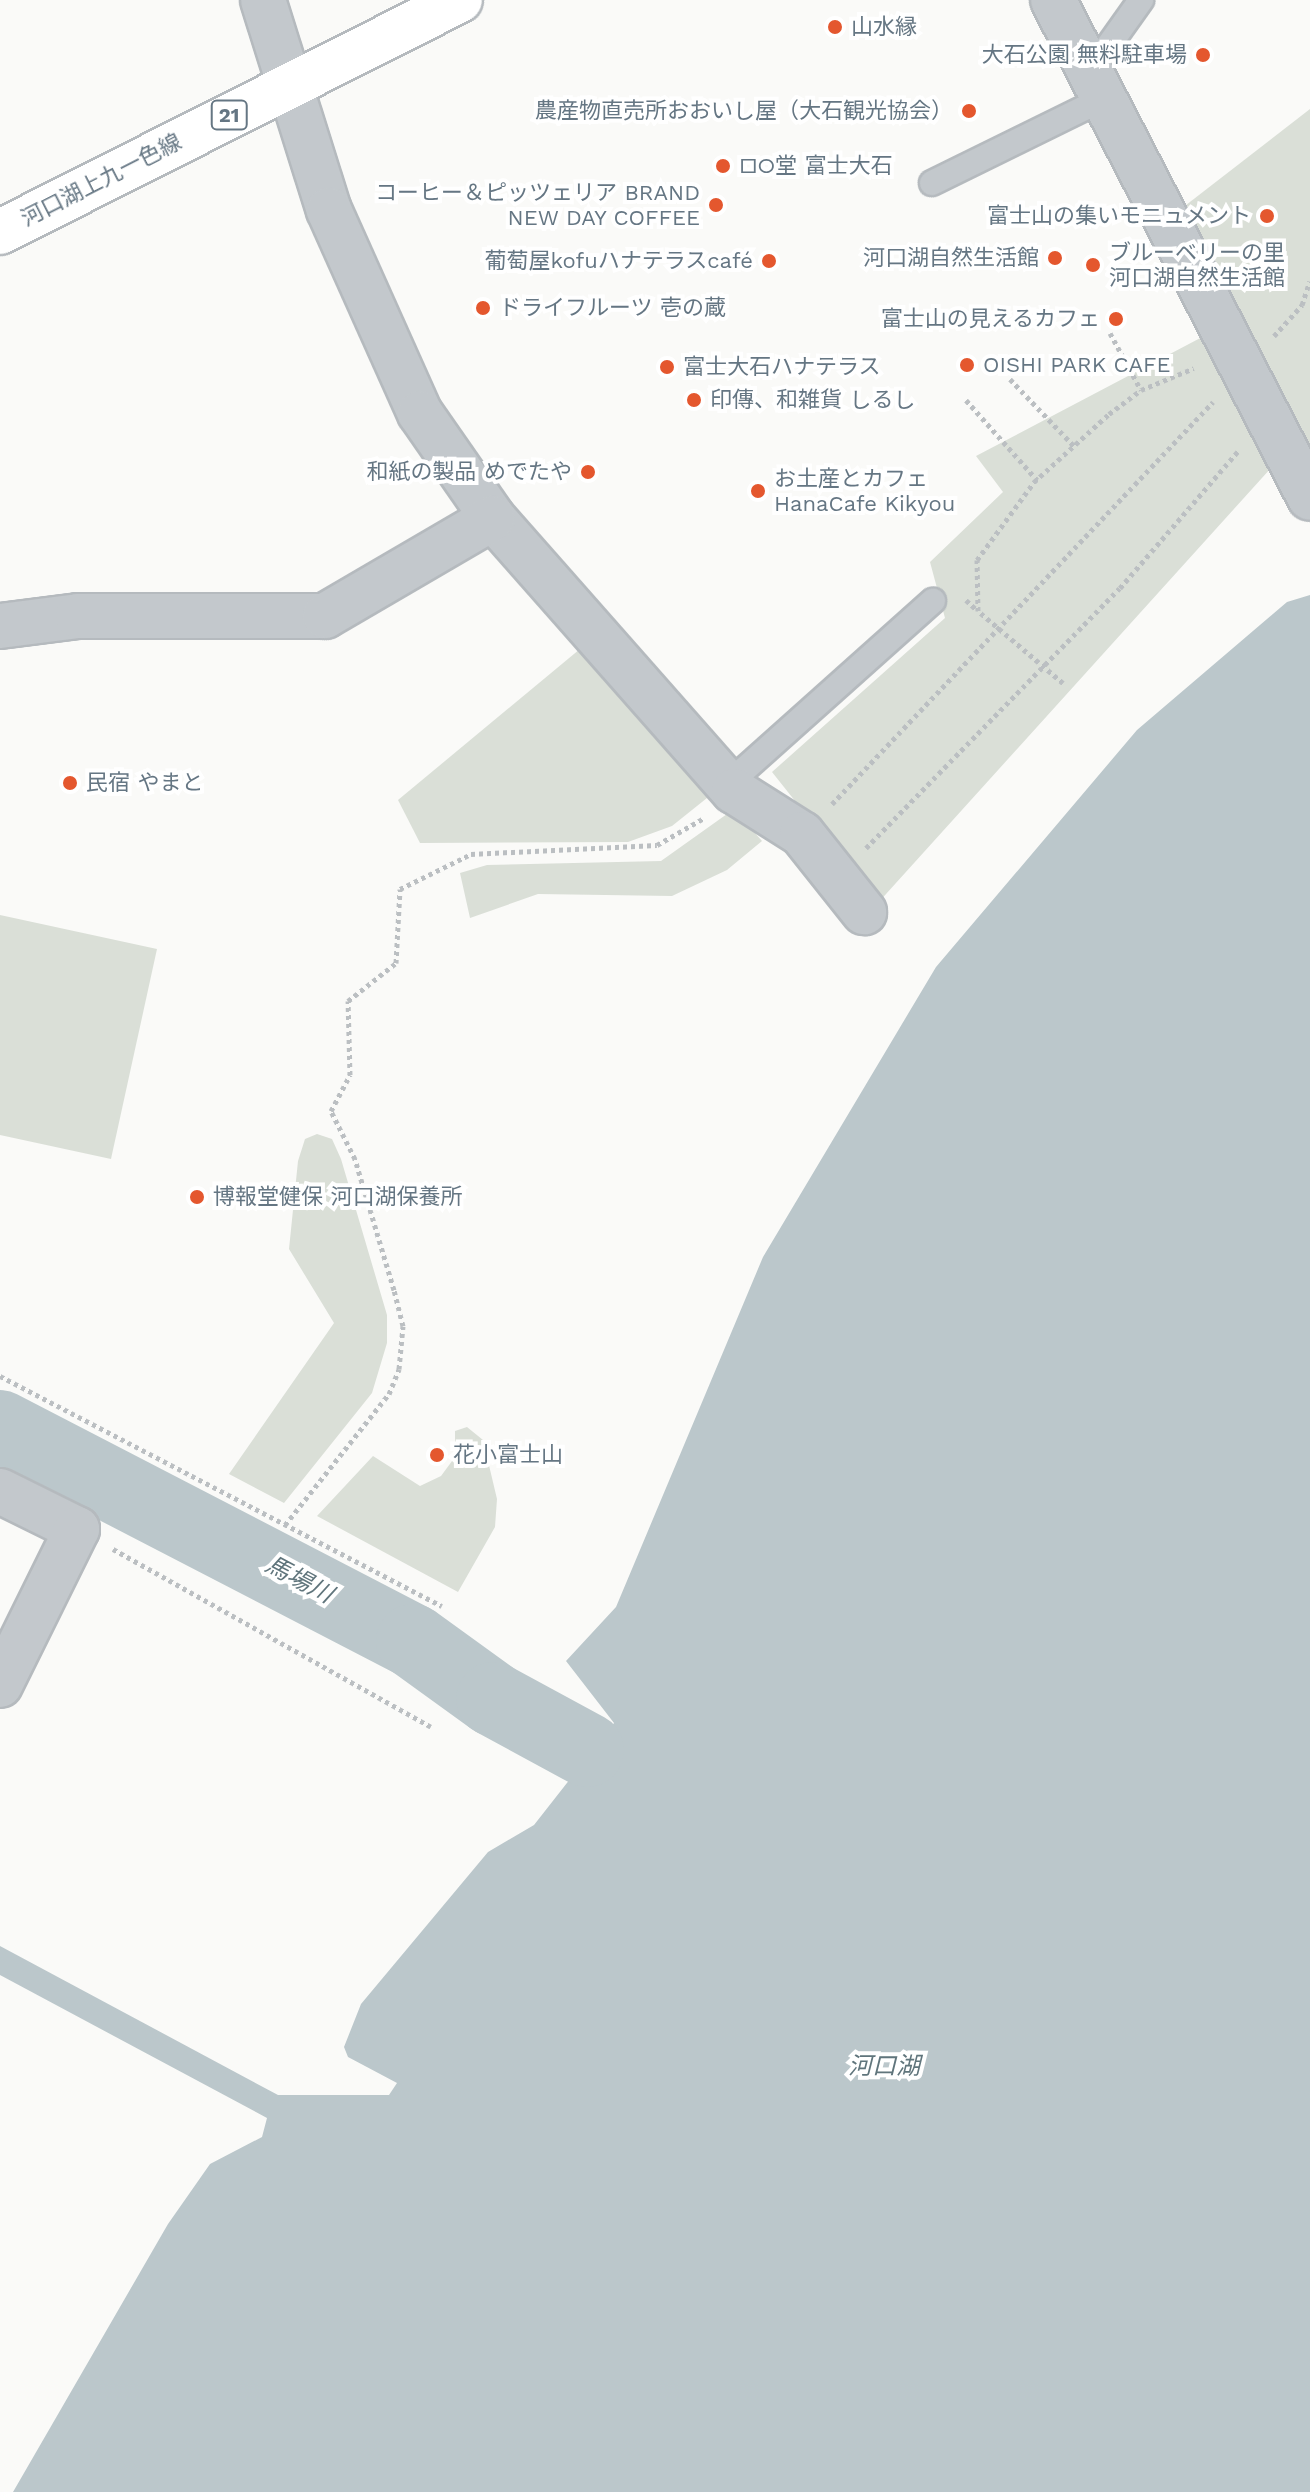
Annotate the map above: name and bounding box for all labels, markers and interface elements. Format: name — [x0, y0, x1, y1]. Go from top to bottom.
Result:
place label: 山水縁 — [851, 14, 917, 40]
marker: 山水縁 — [826, 18, 844, 36]
place label: 大石公園 無料駐車場 — [981, 42, 1187, 68]
marker: 大石公園 無料駐車場 — [1194, 46, 1212, 64]
place label: 農産物直売所おおいし屋（大石観光協会） — [535, 98, 953, 124]
road number: 21 — [209, 99, 249, 131]
marker: 農産物直売所おおいし屋（大石観光協会） — [960, 102, 978, 120]
street label: 河口湖上九一色線 — [17, 128, 185, 232]
place label: □○堂 富士大石 — [739, 153, 892, 179]
marker: □○堂 富士大石 — [714, 157, 732, 175]
place label: コーヒー＆ピッツェリア BRAND NEW DAY COFFEE — [375, 179, 700, 230]
marker: コーヒー＆ピッツェリア BRAND NEW DAY COFFEE — [707, 196, 725, 214]
place label: 富士山の集いモニュメント — [987, 203, 1251, 229]
marker: 富士山の集いモニュメント — [1258, 207, 1276, 225]
place label: ブルーベリーの里 河口湖自然生活館 — [1109, 239, 1285, 290]
place label: 河口湖自然生活館 — [863, 245, 1039, 271]
place label: 葡萄屋kofuハナテラスcafé — [484, 248, 753, 274]
marker: 河口湖自然生活館 — [1046, 249, 1064, 267]
marker: 葡萄屋kofuハナテラスcafé — [760, 252, 778, 270]
marker: ブルーベリーの里 河口湖自然生活館 — [1084, 256, 1102, 274]
place label: ドライフルーツ 壱の蔵 — [499, 295, 727, 321]
marker: ドライフルーツ 壱の蔵 — [474, 299, 492, 317]
place label: 富士山の見えるカフェ — [880, 306, 1100, 332]
marker: 富士山の見えるカフェ — [1107, 310, 1125, 328]
place label: OISHI PARK CAFE — [983, 352, 1171, 378]
place label: 富士大石ハナテラス — [683, 354, 881, 380]
marker: OISHI PARK CAFE — [958, 356, 976, 374]
marker: 富士大石ハナテラス — [658, 358, 676, 376]
place label: 印傳、和雑貨 しるし — [710, 387, 916, 413]
marker: 印傳、和雑貨 しるし — [685, 391, 703, 409]
place label: 和紙の製品 めでたや — [366, 459, 572, 485]
marker: 和紙の製品 めでたや — [579, 463, 597, 481]
place label: お土産とカフェ HanaCafe Kikyou — [774, 465, 955, 516]
marker: お土産とカフェ HanaCafe Kikyou — [749, 482, 767, 500]
place label: 民宿 やまと — [86, 770, 204, 796]
marker: 民宿 やまと — [61, 774, 79, 792]
place label: 博報堂健保 河口湖保養所 — [213, 1184, 463, 1210]
marker: 博報堂健保 河口湖保養所 — [188, 1188, 206, 1206]
place label: 花小富士山 — [453, 1442, 563, 1468]
marker: 花小富士山 — [428, 1446, 446, 1464]
water label: 馬場川 — [260, 1550, 338, 1610]
water label: 河口湖 — [848, 2053, 920, 2081]

